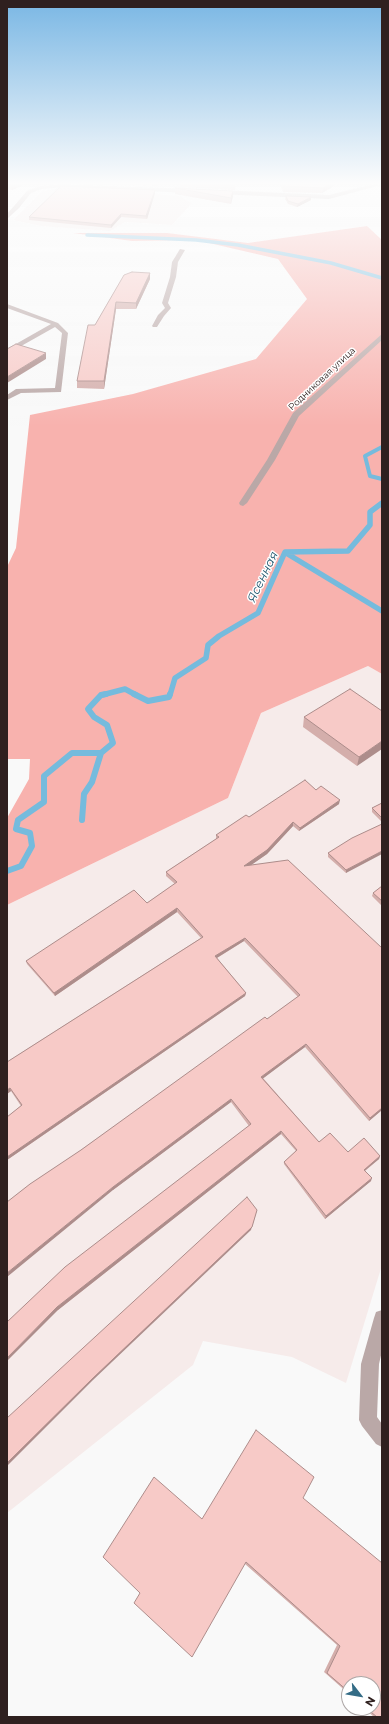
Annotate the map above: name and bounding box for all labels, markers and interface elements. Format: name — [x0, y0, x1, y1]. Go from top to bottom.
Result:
street label: Родниковая улица — [286, 345, 358, 413]
water label: Ясенная — [245, 549, 281, 605]
north arrow — [341, 1676, 381, 1716]
text: N — [362, 1694, 379, 1709]

